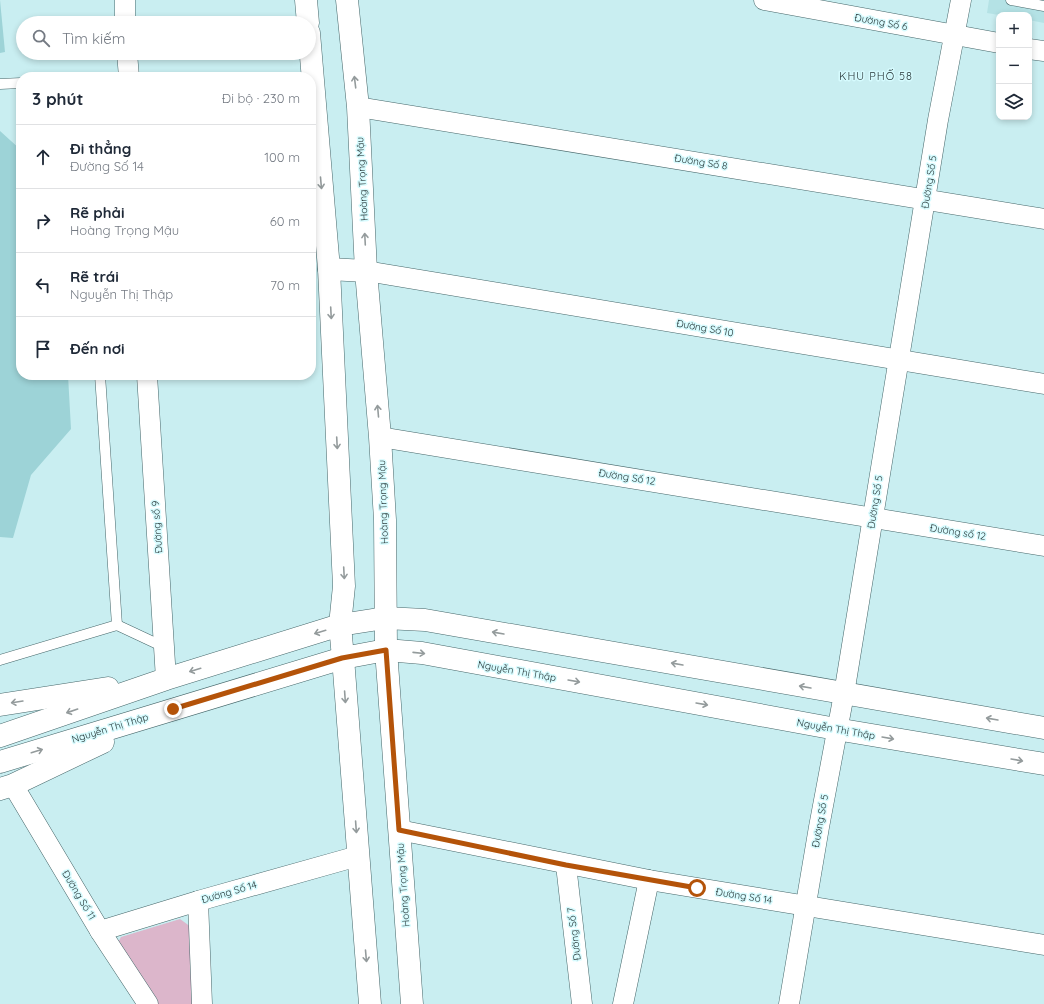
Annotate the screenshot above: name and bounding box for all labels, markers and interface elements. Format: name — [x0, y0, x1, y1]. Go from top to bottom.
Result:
street label: Đường Số 6 — [854, 11, 909, 33]
map controls — [996, 12, 1032, 120]
button: + — [996, 12, 1032, 48]
search box — [16, 16, 316, 60]
icon: search — [30, 27, 52, 49]
text: Tìm kiếm — [62, 29, 125, 48]
button: − — [996, 48, 1032, 84]
district label: KHU PHỐ 58 — [839, 69, 913, 83]
one-way arrow — [351, 76, 359, 89]
button: layers — [996, 84, 1032, 120]
text: 3 phút — [32, 88, 83, 109]
text: Đi bộ · 230 m — [222, 90, 300, 106]
street label: Hoàng Trọng Mậu — [353, 137, 371, 221]
text: Đi thẳng — [70, 139, 131, 158]
icon: ahead — [32, 146, 54, 168]
text: 100 m — [264, 149, 300, 165]
street label: Đường Số 8 — [674, 151, 728, 173]
street label: Đường Số 5 — [918, 155, 940, 209]
text: Đường Số 14 — [70, 158, 144, 174]
one-way arrow — [318, 176, 325, 189]
text: Rẽ phải — [70, 203, 124, 222]
icon: right — [32, 210, 54, 232]
text: 60 m — [270, 213, 300, 229]
text: Hoàng Trọng Mậu — [70, 222, 179, 238]
one-way arrow — [361, 233, 368, 246]
text: Rẽ trái — [70, 267, 119, 286]
icon: left — [32, 274, 54, 296]
text: 70 m — [270, 277, 300, 293]
text: Nguyễn Thị Thập — [70, 286, 173, 302]
one-way arrow — [327, 306, 334, 319]
street label: Đường Số 10 — [675, 317, 735, 339]
icon: arrive — [32, 338, 54, 360]
text: Đến nơi — [70, 339, 125, 358]
one-way arrow — [374, 405, 382, 418]
one-way arrow — [334, 436, 341, 449]
street label: Hoàng Trọng Mậu — [375, 460, 391, 544]
street label: Đường Số 12 — [598, 466, 657, 488]
street label: Đường Số 5 — [864, 475, 886, 529]
street label: Đường số 9 — [149, 500, 165, 554]
street label: Đường số 12 — [929, 521, 987, 543]
one-way arrow — [340, 566, 347, 579]
one-way arrow — [313, 629, 326, 636]
one-way arrow — [492, 629, 505, 637]
one-way arrow — [412, 649, 425, 657]
street label: Nguyễn Thị Thập — [477, 658, 557, 684]
one-way arrow — [671, 660, 684, 668]
one-way arrow — [189, 667, 202, 674]
one-way arrow — [567, 677, 580, 685]
one-way arrow — [799, 683, 812, 691]
one-way arrow — [342, 690, 349, 703]
one-way arrow — [11, 698, 24, 706]
route end — [164, 700, 182, 718]
one-way arrow — [695, 701, 708, 709]
one-way arrow — [66, 708, 79, 715]
street label: Nguyễn Thị Thập — [70, 710, 150, 746]
one-way arrow — [986, 715, 999, 723]
street label: Nguyễn Thị Thập — [796, 716, 876, 742]
one-way arrow — [881, 734, 894, 742]
one-way arrow — [31, 747, 44, 754]
one-way arrow — [1010, 756, 1023, 764]
street label: Đường Số 5 — [809, 794, 831, 848]
one-way arrow — [352, 820, 359, 833]
street label: Hoàng Trọng Mậu — [394, 843, 412, 927]
street label: Đường Số 11 — [59, 868, 99, 922]
street label: Đường Số 14 — [200, 878, 258, 906]
route start — [688, 879, 706, 897]
street label: Đường Số 14 — [715, 885, 773, 907]
street label: Đường Số 7 — [564, 907, 584, 961]
one-way arrow — [363, 949, 370, 962]

